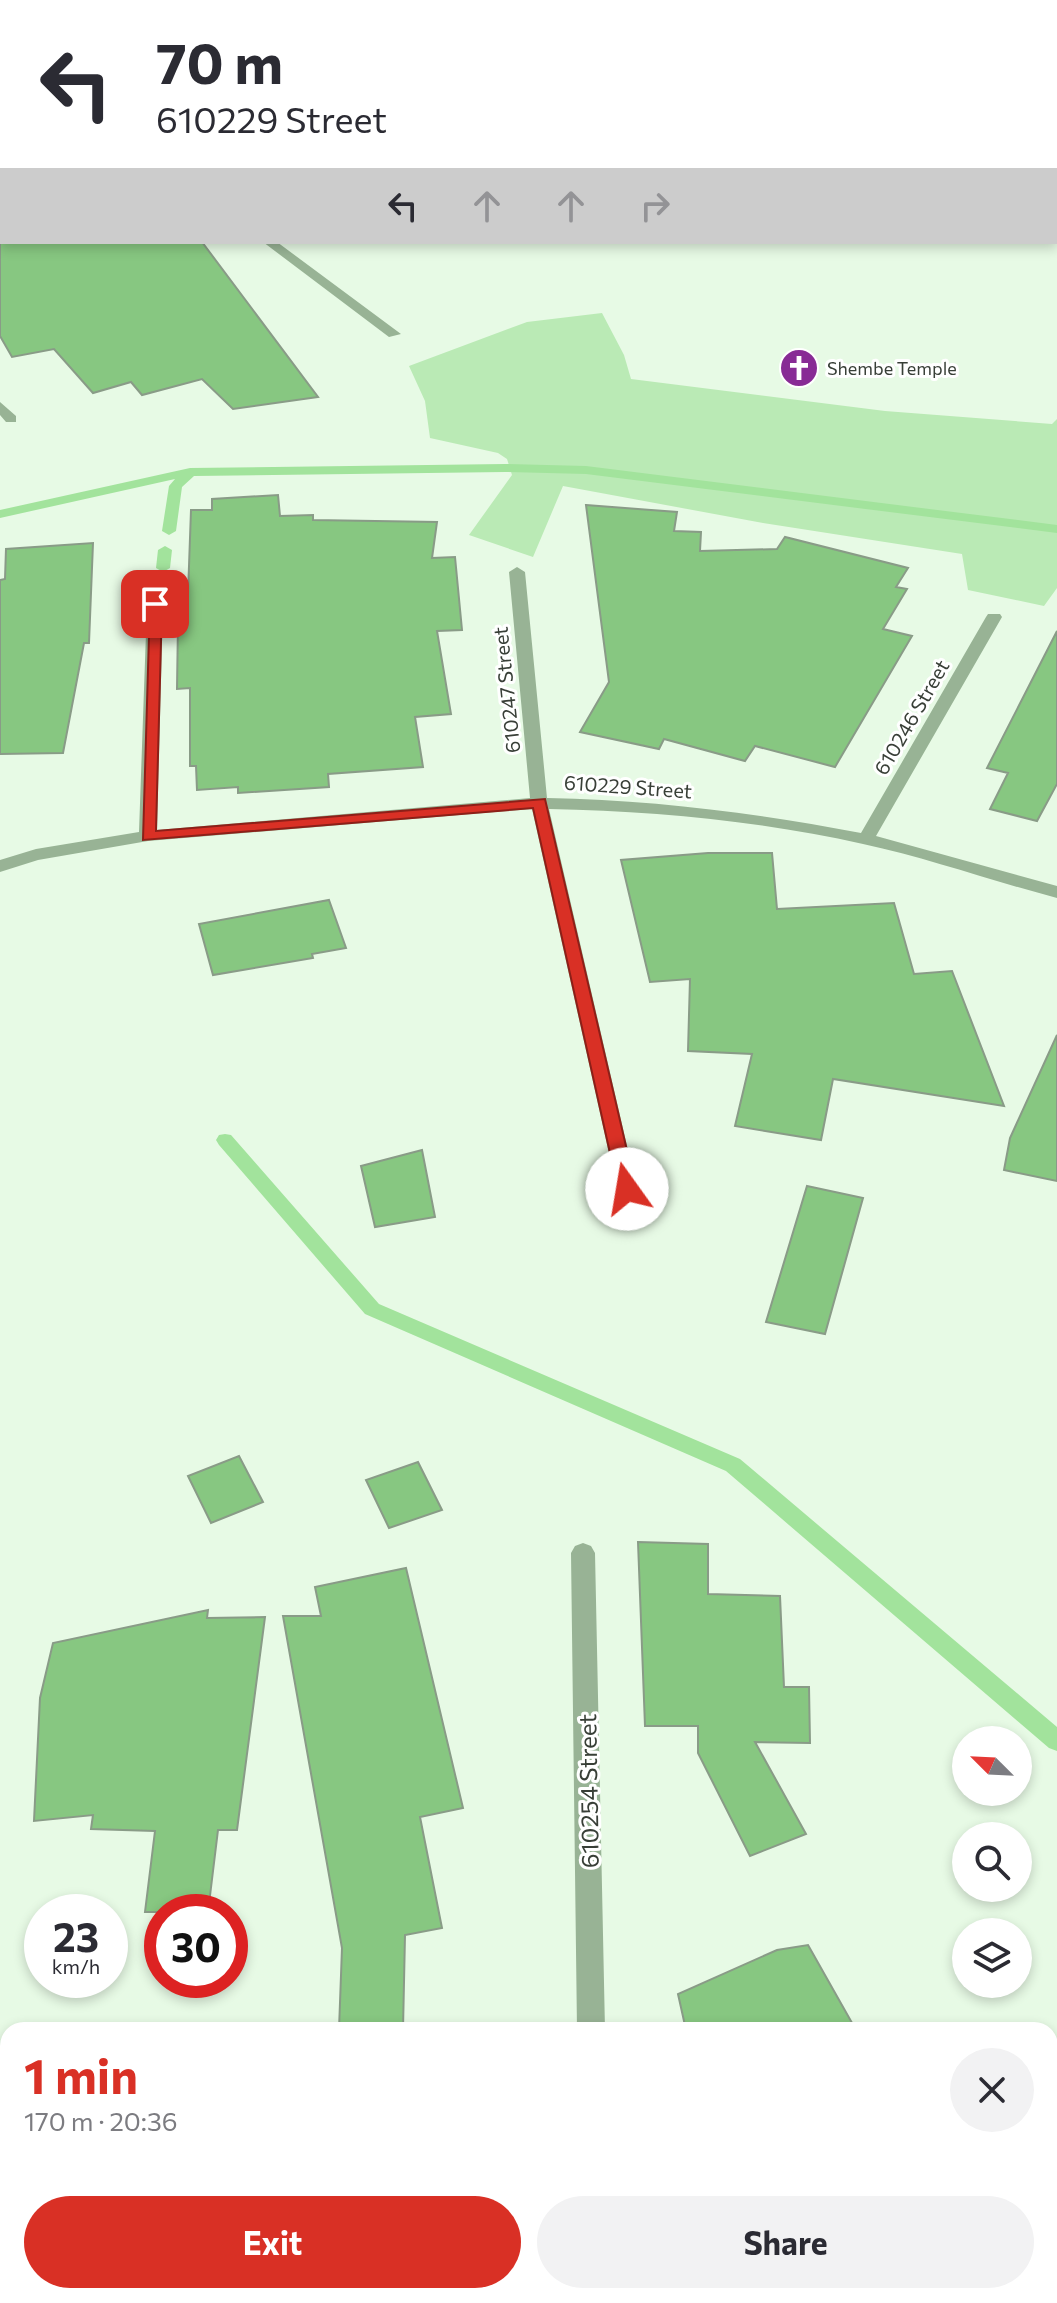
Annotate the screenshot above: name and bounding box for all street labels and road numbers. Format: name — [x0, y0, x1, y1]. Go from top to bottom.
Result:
street label: 610247 Street — [487, 626, 525, 754]
street label: 610246 Street — [868, 655, 954, 779]
street label: 610229 Street — [563, 770, 693, 802]
street label: 610254 Street — [572, 1713, 604, 1868]

